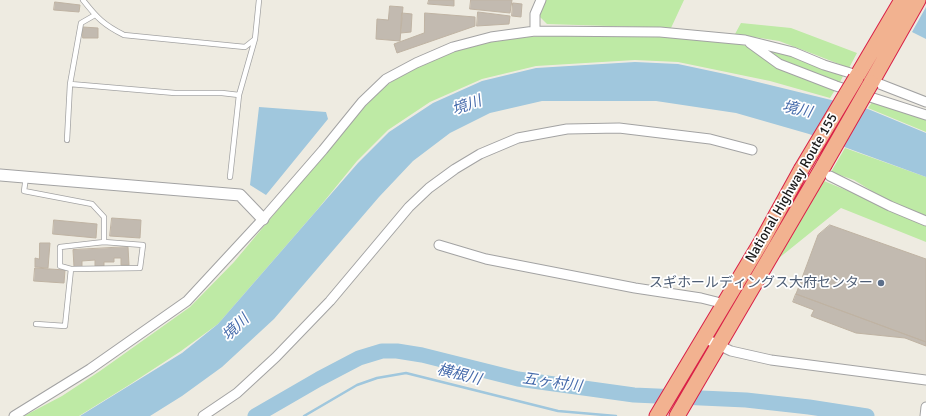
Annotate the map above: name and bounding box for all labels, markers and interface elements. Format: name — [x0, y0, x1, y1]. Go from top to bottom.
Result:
water label: 境川 — [450, 92, 484, 120]
water label: 境川 — [780, 98, 814, 122]
street label: National Highway Route 155 — [742, 110, 842, 266]
place label: スギホールディングス大府センター — [649, 275, 873, 291]
marker: スギホールディングス大府センター — [876, 278, 886, 288]
water label: 境川 — [219, 311, 253, 345]
water label: 横根川 — [435, 361, 483, 389]
water label: 五ヶ村川 — [521, 370, 583, 396]

